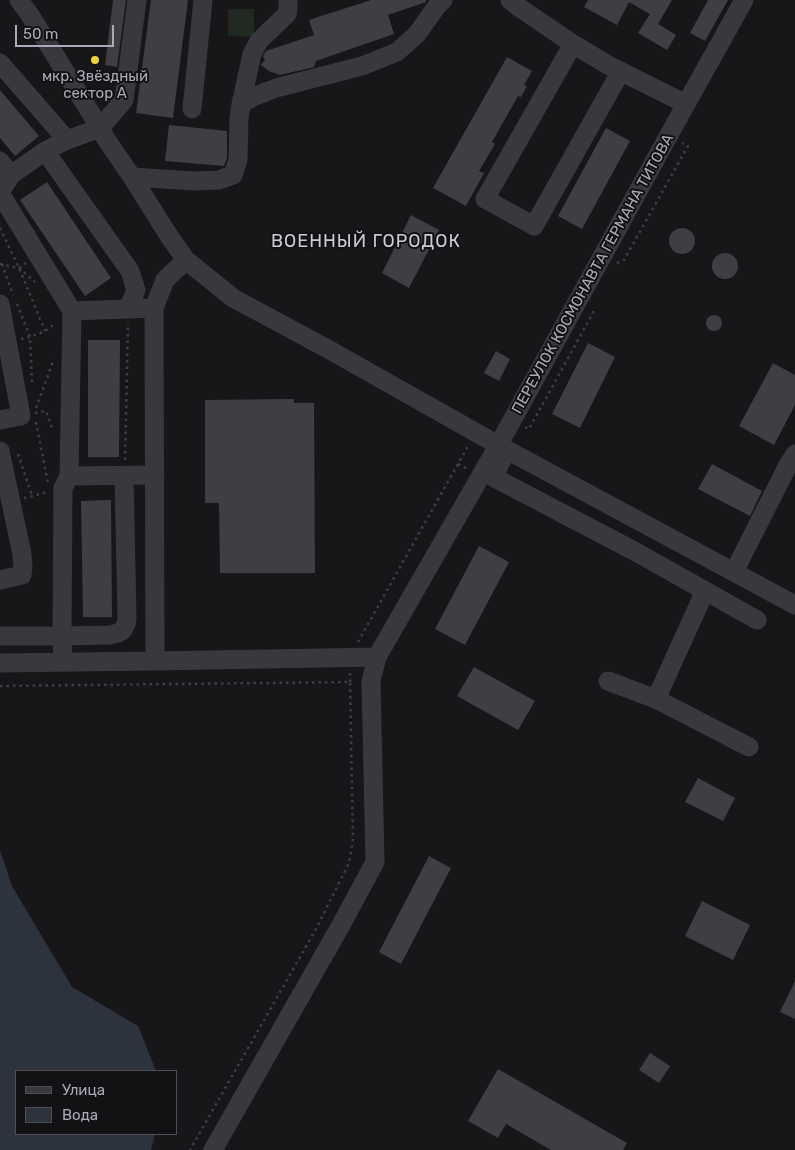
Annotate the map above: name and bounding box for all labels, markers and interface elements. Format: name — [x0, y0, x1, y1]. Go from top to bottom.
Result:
scale bar — [18, 15, 116, 47]
text: 50 m — [23, 25, 58, 43]
marker: мкр. Звёздный сектор А — [89, 54, 101, 66]
place label: мкр. Звёздный сектор А — [42, 68, 148, 103]
street label: ПЕРЕУЛОК КОСМОНАВТА ГЕРМАНА ТИТОВА — [508, 131, 678, 417]
district label: ВОЕННЫЙ ГОРОДОК — [269, 231, 463, 253]
legend — [15, 1070, 178, 1135]
text: Улица — [62, 1081, 105, 1099]
text: Вода — [62, 1106, 98, 1124]

